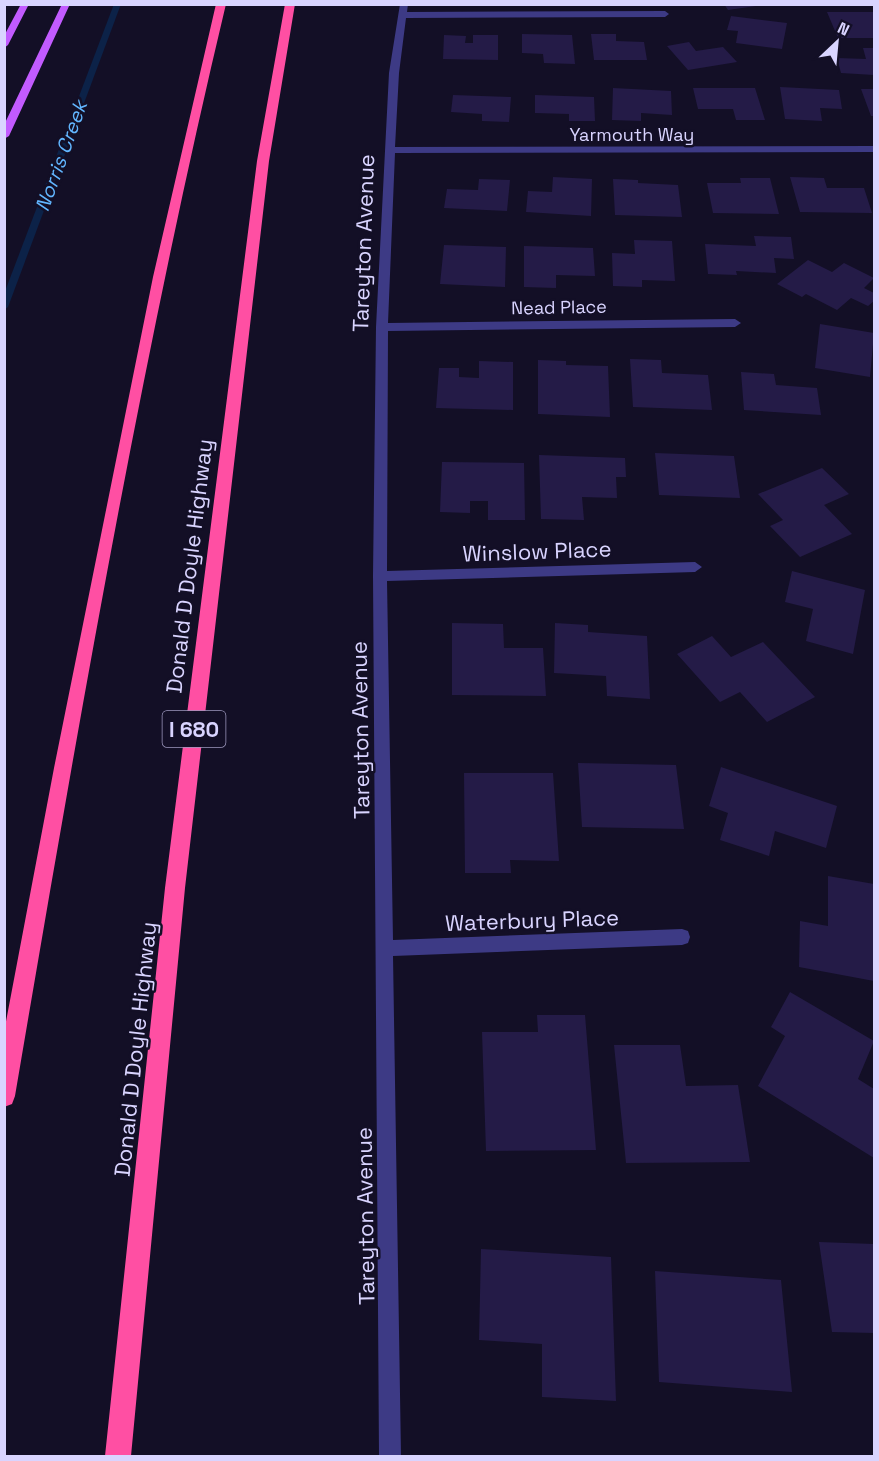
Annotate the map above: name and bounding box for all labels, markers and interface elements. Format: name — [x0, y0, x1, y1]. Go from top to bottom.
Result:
north arrow — [807, 12, 867, 72]
text: N — [834, 17, 853, 41]
water label: Norris Creek — [29, 95, 94, 215]
street label: Yarmouth Way — [570, 123, 694, 146]
street label: Tareyton Avenue — [346, 154, 380, 332]
street label: Nead Place — [511, 295, 607, 319]
street label: Donald D Doyle Highway — [159, 437, 219, 695]
street label: Winslow Place — [462, 534, 612, 568]
street label: Tareyton Avenue — [344, 641, 376, 819]
road number: I 680 — [162, 711, 226, 747]
street label: Waterbury Place — [444, 903, 620, 937]
street label: Donald D Doyle Highway — [108, 920, 162, 1178]
street label: Tareyton Avenue — [349, 1127, 381, 1305]

